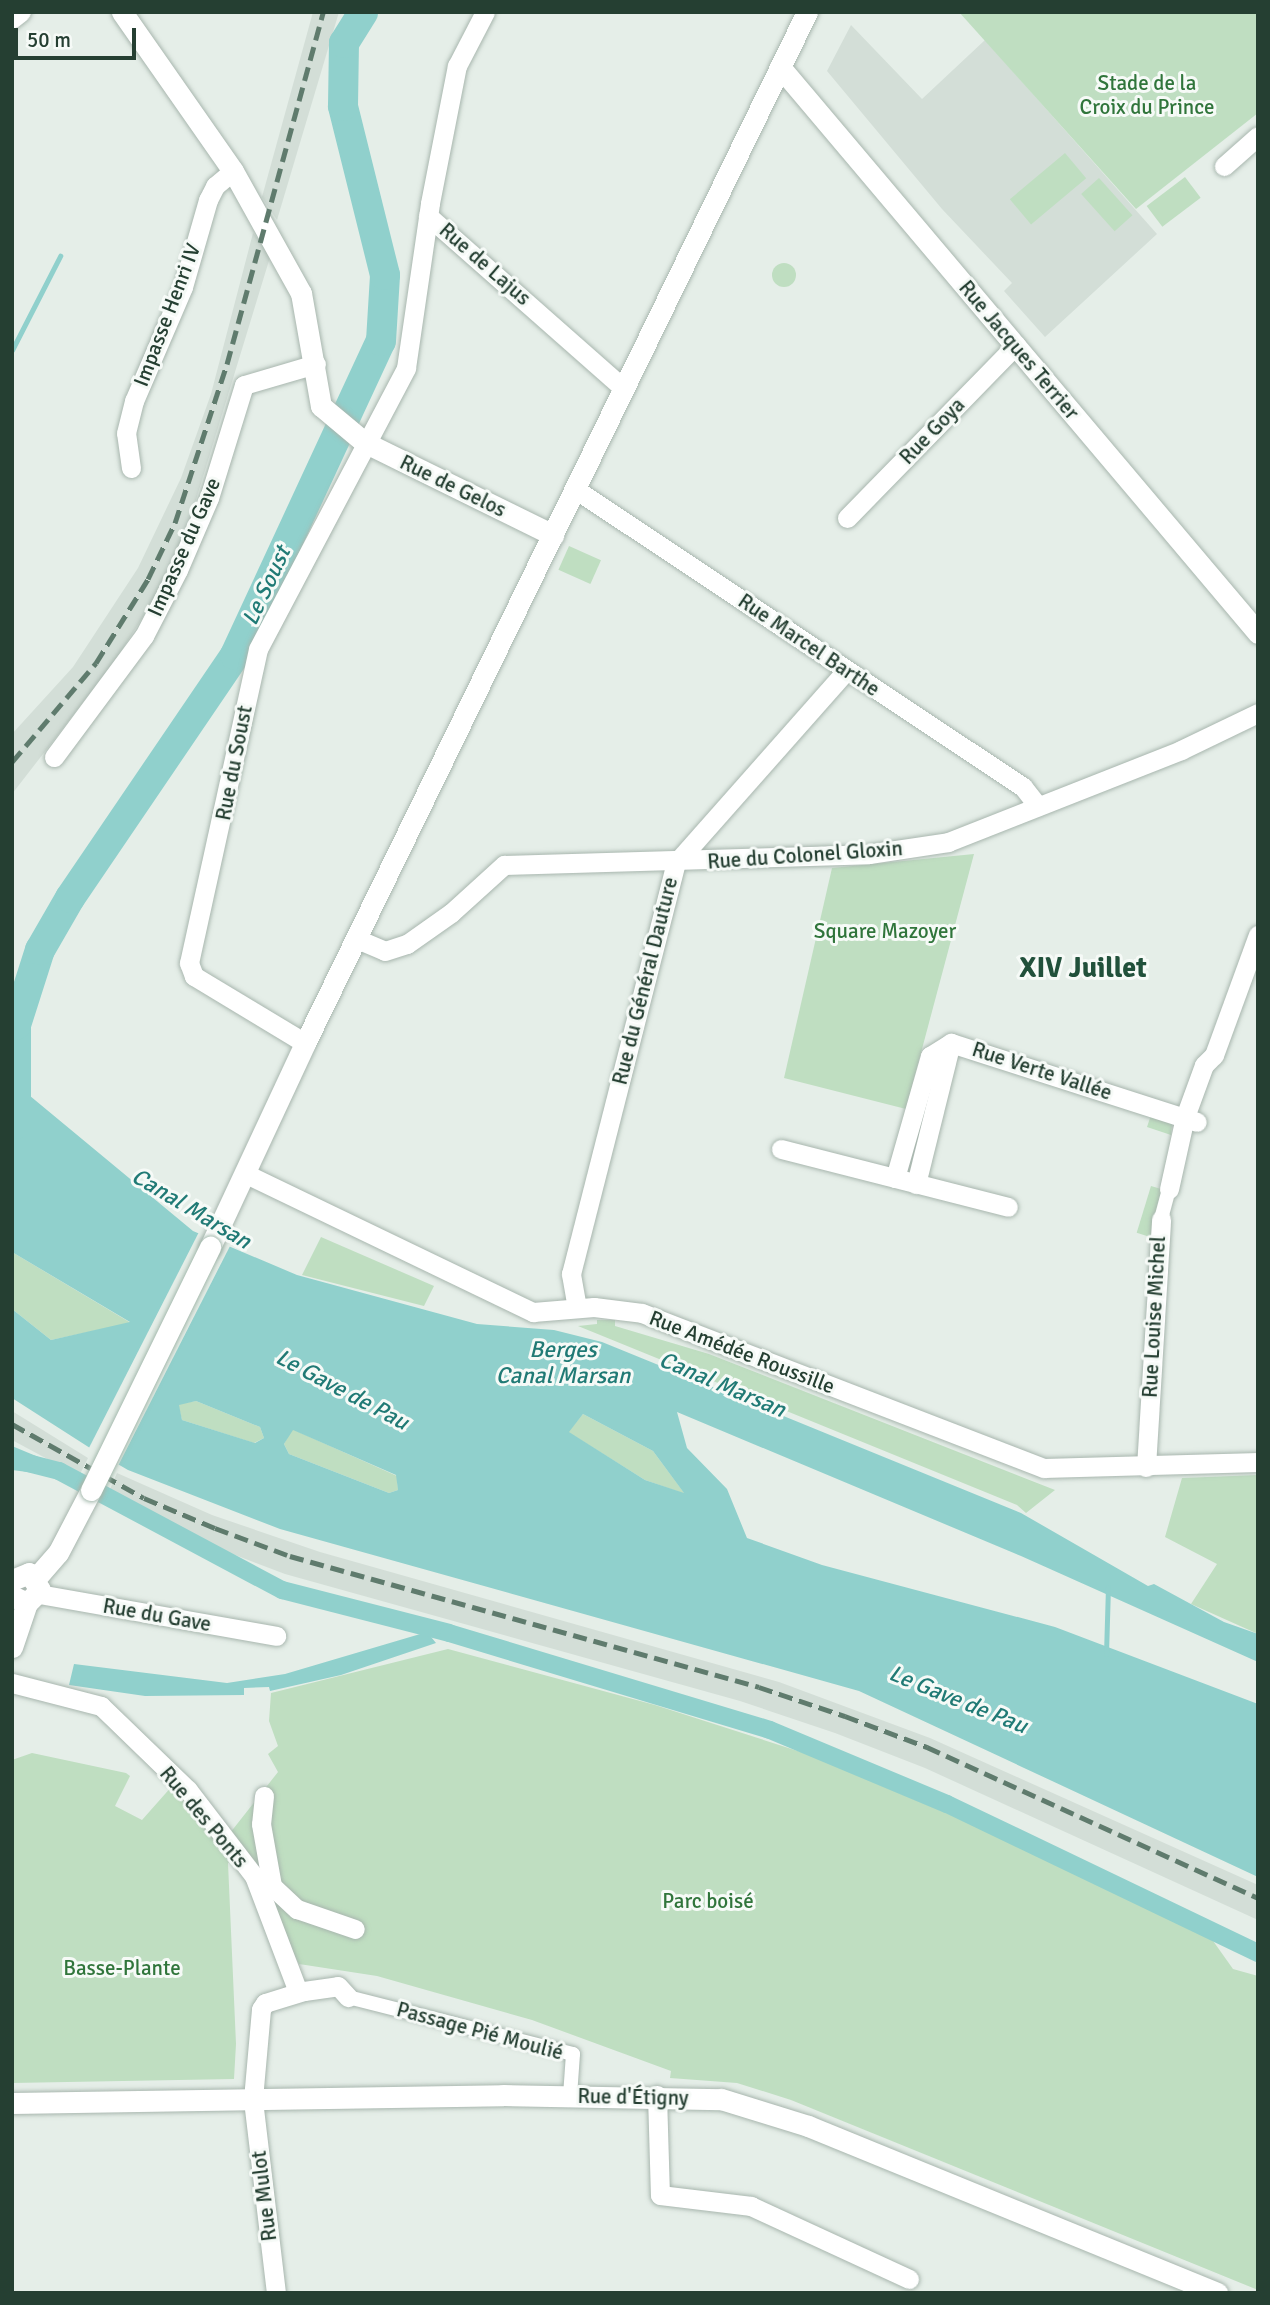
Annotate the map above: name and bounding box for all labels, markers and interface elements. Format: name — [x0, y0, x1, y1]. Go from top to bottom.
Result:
scale bar — [18, 14, 140, 58]
text: 50 m — [27, 27, 71, 53]
park label: Stade de la Croix du Prince — [1079, 70, 1215, 120]
street label: Rue de Lajus — [434, 217, 536, 311]
street label: Impasse Henri IV — [128, 240, 206, 390]
street label: Rue Jacques Terrier — [954, 275, 1084, 425]
street label: Rue Goya — [894, 392, 970, 470]
street label: Rue de Gelos — [396, 449, 510, 523]
street label: Impasse du Gave — [142, 474, 226, 620]
water label: Le Soust — [237, 542, 297, 630]
street label: Rue Marcel Barthe — [733, 588, 885, 702]
street label: Rue du Soust — [211, 703, 257, 823]
street label: Rue du Colonel Gloxin — [706, 836, 904, 874]
street label: Rue du Général Dauture — [607, 875, 683, 1087]
park label: Square Mazoyer — [814, 918, 956, 944]
district label: XIV Juillet — [1019, 951, 1147, 985]
street label: Rue Verte Vallée — [969, 1037, 1115, 1105]
water label: Canal Marsan — [126, 1163, 256, 1255]
street label: Rue Louise Michel — [1137, 1235, 1171, 1399]
street label: Rue Amédée Roussille — [646, 1305, 838, 1399]
water label: Berges Canal Marsan — [496, 1336, 630, 1390]
water label: Le Gave de Pau — [271, 1343, 413, 1437]
water label: Canal Marsan — [655, 1346, 789, 1424]
street label: Rue du Gave — [101, 1593, 213, 1637]
water label: Le Gave de Pau — [885, 1660, 1031, 1740]
street label: Rue des Ponts — [154, 1761, 254, 1873]
park label: Parc boisé — [662, 1888, 754, 1914]
park label: Basse-Plante — [63, 1955, 181, 1981]
street label: Passage Pié Moulié — [394, 1997, 566, 2065]
street label: Rue d'Étigny — [577, 2083, 689, 2111]
street label: Rue Mulot — [246, 2149, 282, 2243]

